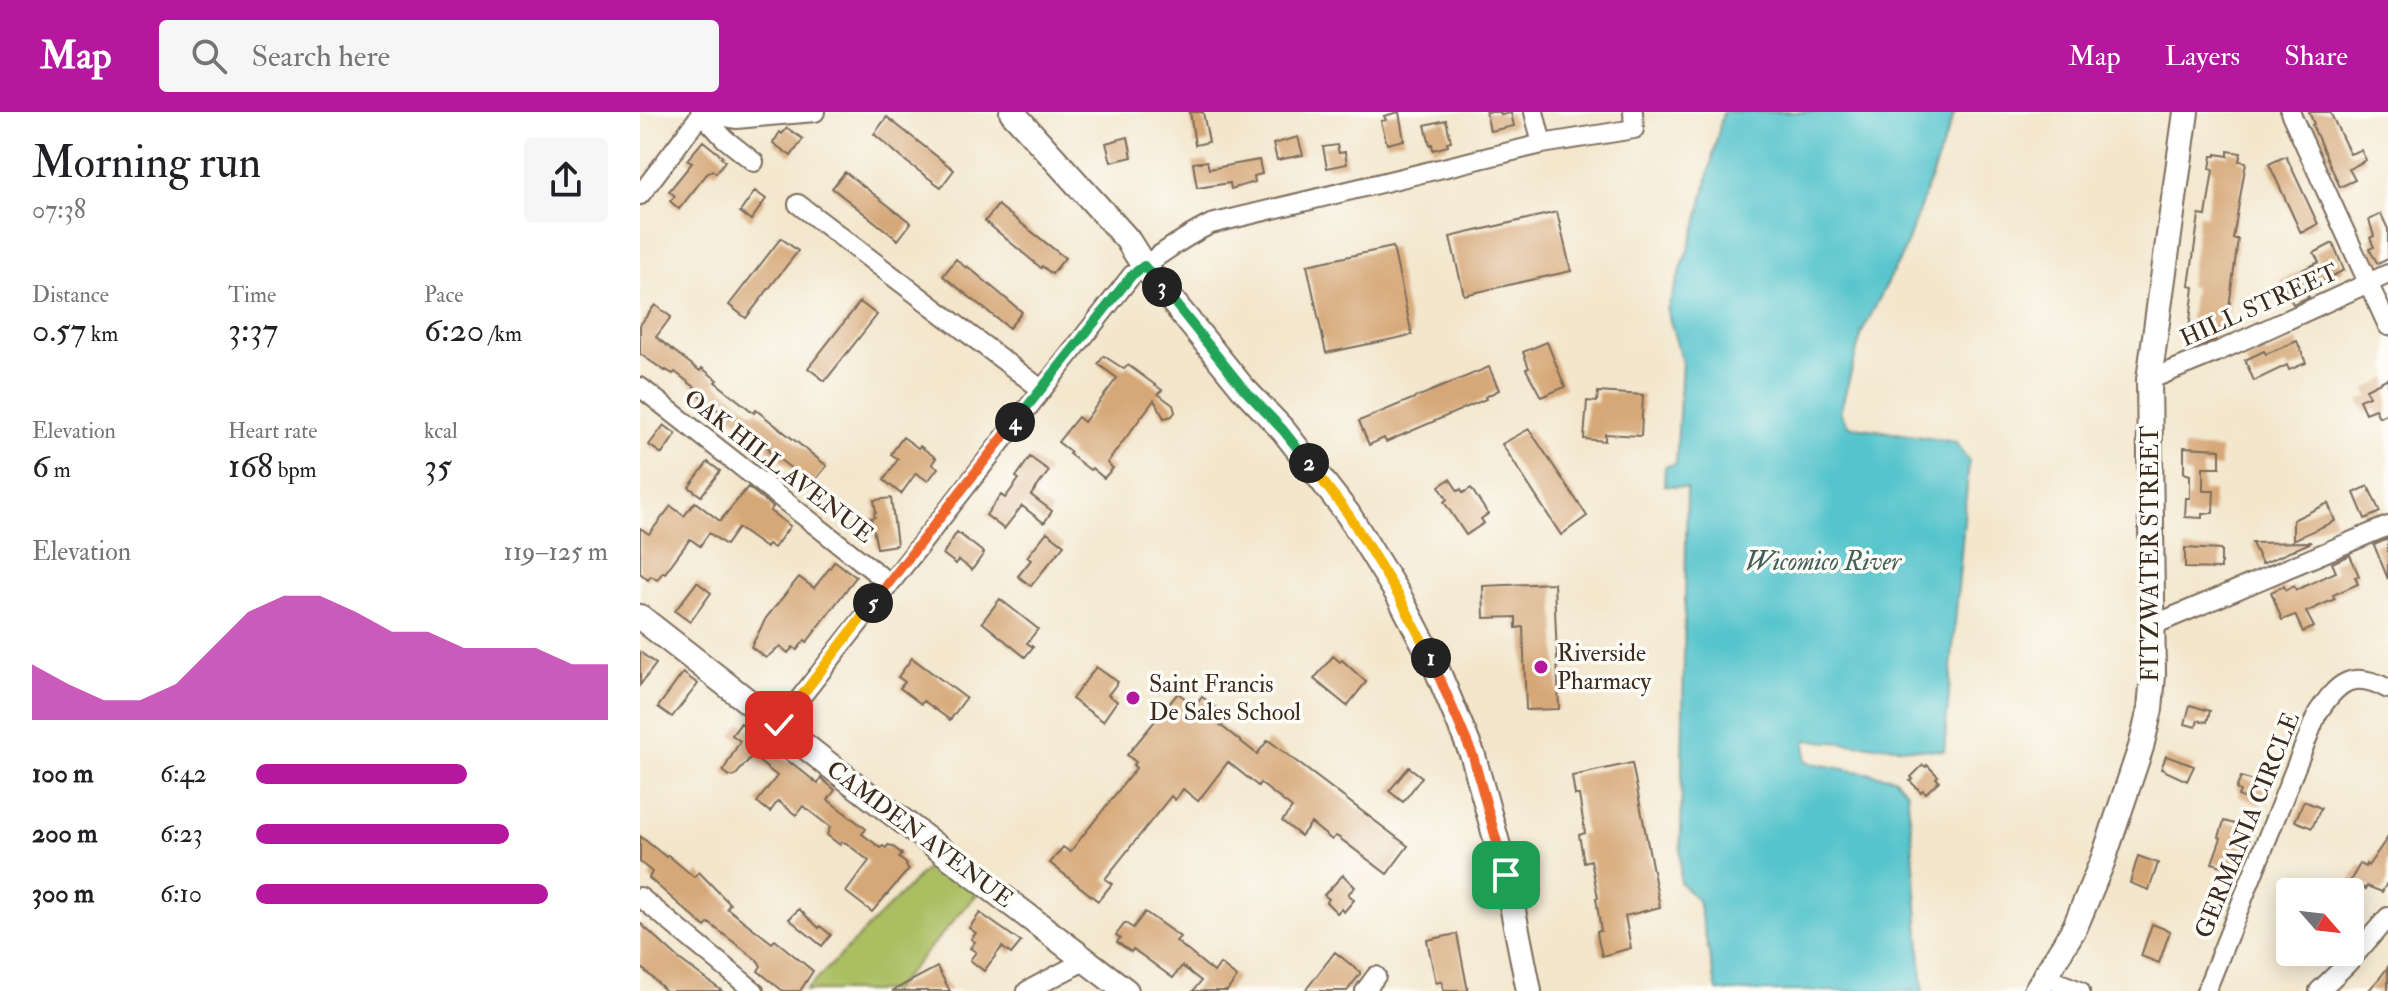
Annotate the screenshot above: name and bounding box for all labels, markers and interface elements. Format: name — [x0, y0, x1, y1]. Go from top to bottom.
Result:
search box — [159, 20, 719, 92]
text: Map — [40, 32, 111, 80]
icon: search — [187, 34, 231, 78]
text: Search here — [251, 38, 390, 75]
text: Map — [2068, 39, 2121, 74]
text: Layers — [2165, 39, 2240, 74]
text: Share — [2284, 39, 2348, 74]
text: Morning run — [32, 136, 261, 191]
button: share — [524, 138, 608, 222]
text: 07:38 — [32, 194, 86, 226]
street label: HILL STREET — [2175, 257, 2343, 354]
pin: 3 — [1142, 267, 1182, 307]
text: 3 — [1158, 273, 1166, 301]
text: Distance — [32, 281, 109, 309]
text: Time — [228, 281, 276, 309]
text: Pace — [424, 281, 463, 309]
text: 0.57 — [32, 309, 86, 352]
text: 3:37 — [228, 309, 278, 352]
text: 6:20 — [424, 309, 484, 352]
text: km — [86, 320, 118, 348]
text: /km — [484, 320, 522, 348]
street label: OAK HILL AVENUE — [678, 383, 880, 550]
pin: 4 — [995, 402, 1035, 442]
text: 4 — [1009, 408, 1021, 436]
text: Elevation — [32, 417, 116, 445]
text: Heart rate — [228, 417, 318, 445]
text: kcal — [424, 417, 458, 445]
street label: FITZWATER STREET — [2135, 426, 2166, 682]
pin: 2 — [1289, 443, 1329, 483]
text: 6 — [32, 445, 49, 488]
text: 168 — [228, 445, 273, 488]
text: 35 — [424, 445, 452, 488]
text: 2 — [1303, 449, 1315, 477]
text: m — [49, 456, 71, 484]
text: bpm — [273, 456, 317, 484]
text: Elevation — [32, 536, 131, 568]
text: 119–125 m — [504, 536, 608, 568]
water label: Wicomico River — [1745, 546, 1902, 578]
pin: 5 — [853, 583, 893, 623]
text: 5 — [868, 589, 878, 617]
pin: 1 — [1411, 638, 1451, 678]
place label: Riverside Pharmacy — [1557, 638, 1652, 697]
text: 1 — [1427, 644, 1435, 672]
marker: Riverside Pharmacy — [1532, 658, 1550, 676]
place label: Saint Francis De Sales School — [1149, 669, 1301, 728]
marker: Saint Francis De Sales School — [1124, 689, 1142, 707]
pin — [745, 691, 813, 759]
icon: check — [757, 703, 801, 747]
street label: GERMANIA CIRCLE — [2188, 708, 2307, 943]
street label: CAMDEN AVENUE — [820, 754, 1019, 915]
text: 100 m — [32, 758, 93, 790]
text: 6:42 — [160, 758, 207, 790]
text: 200 m — [32, 818, 97, 850]
text: 6:23 — [160, 818, 203, 850]
pin — [1472, 841, 1540, 909]
icon: arrive — [1484, 853, 1528, 897]
text: 300 m — [32, 878, 94, 910]
text: 6:10 — [160, 878, 202, 910]
north arrow — [2276, 878, 2364, 966]
map controls — [2276, 878, 2364, 966]

